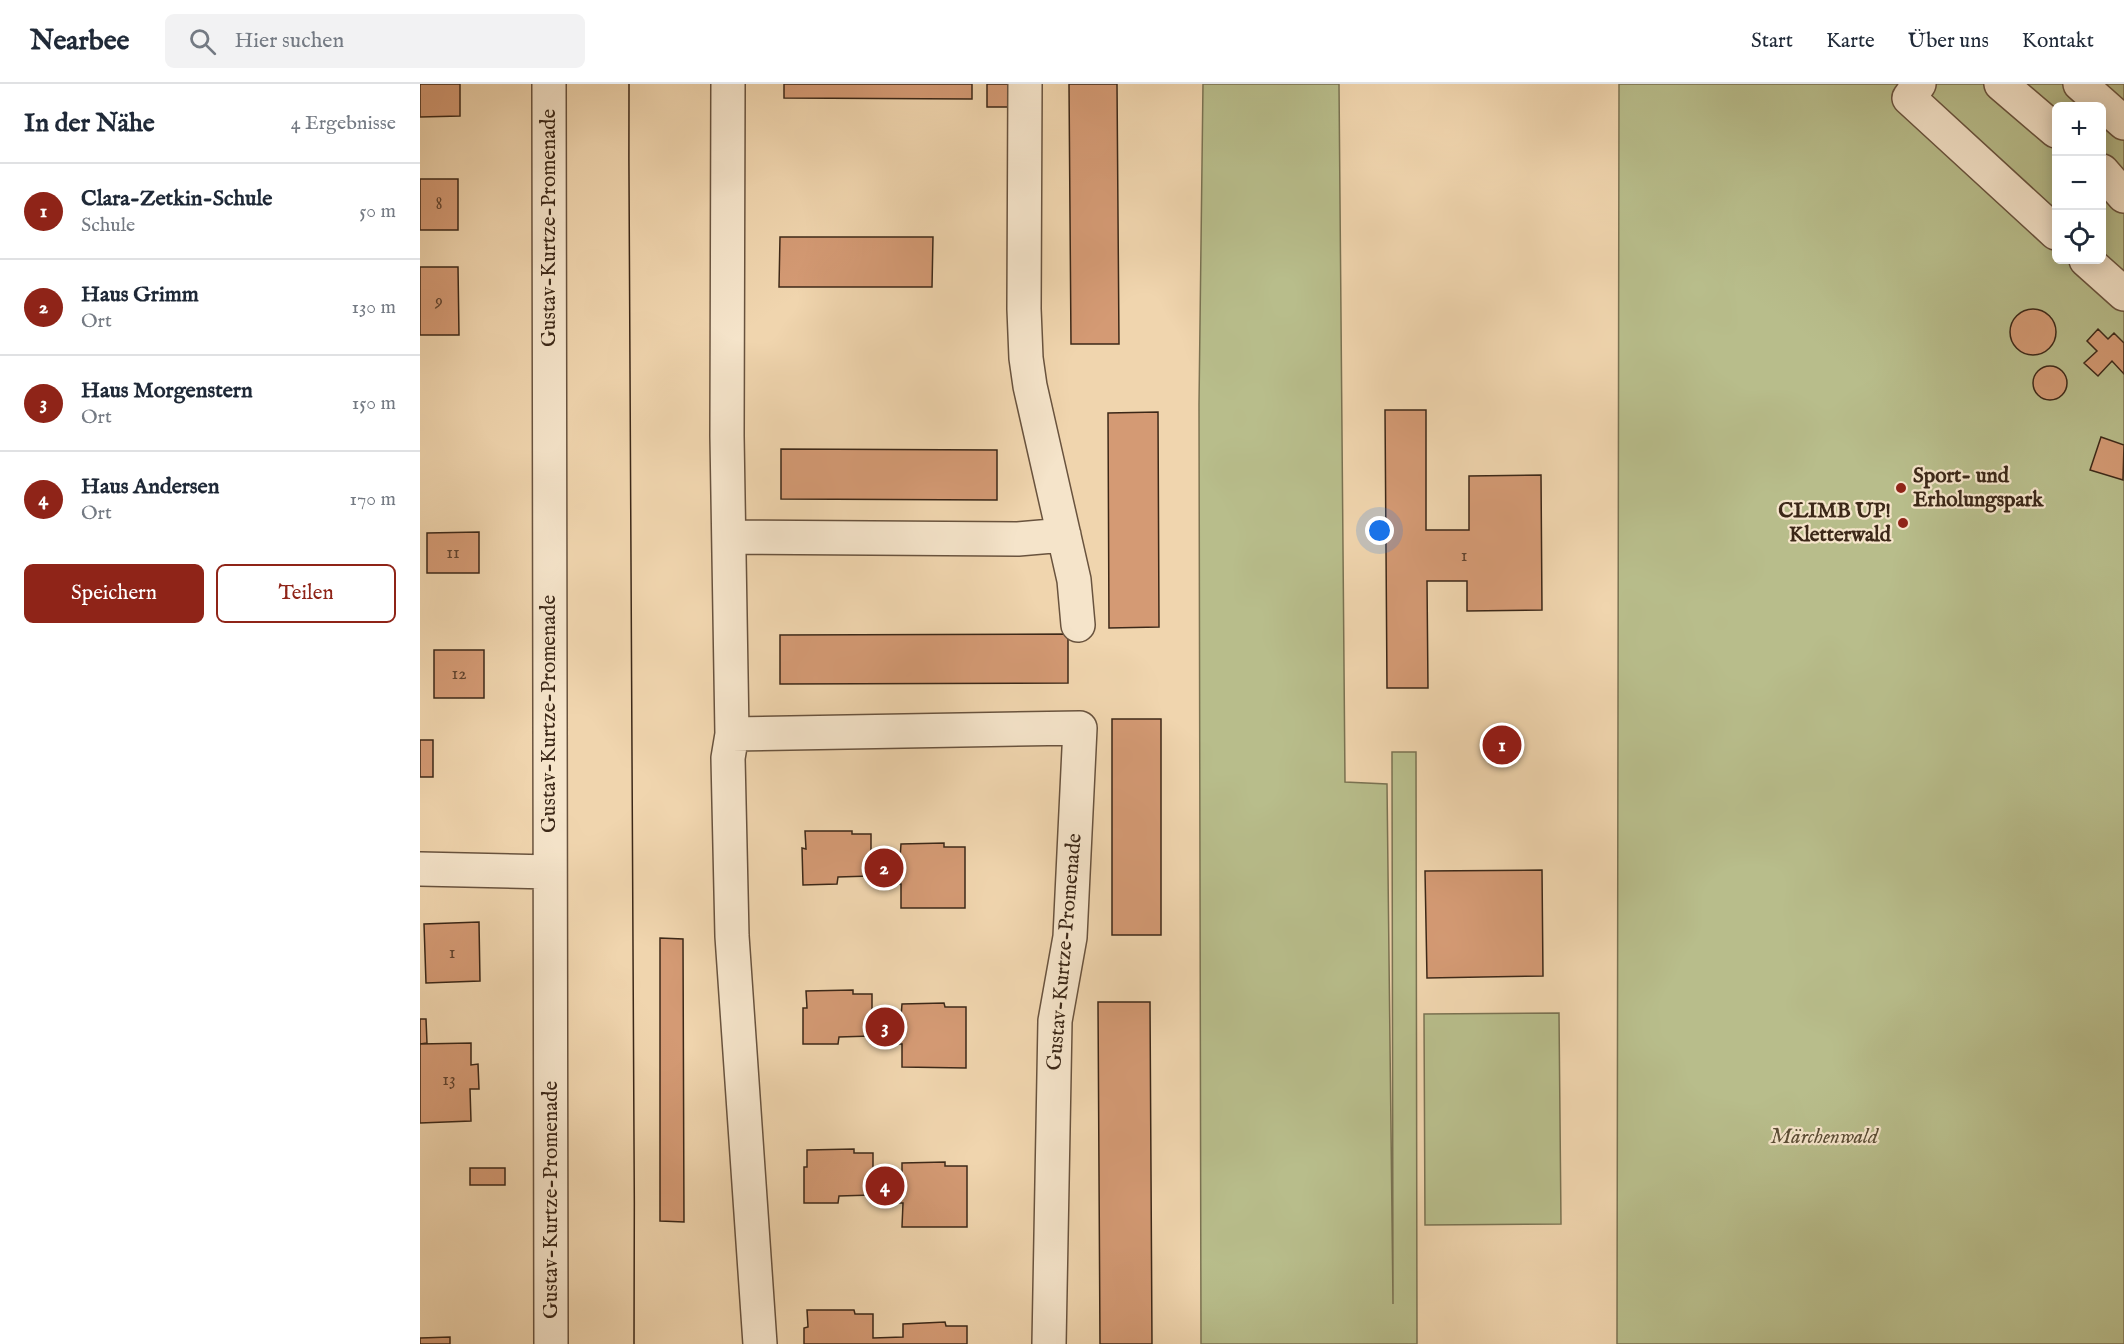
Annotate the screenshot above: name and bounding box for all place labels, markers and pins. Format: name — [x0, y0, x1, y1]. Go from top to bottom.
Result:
place label: Sport- und Erholungspark — [1913, 463, 2044, 514]
marker: Sport- und Erholungspark — [1894, 481, 1908, 495]
place label: CLIMB UP! Kletterwald — [1778, 498, 1892, 549]
marker: CLIMB UP! Kletterwald — [1896, 516, 1910, 530]
pin: 1 — [1482, 722, 1522, 768]
pin: 2 — [864, 846, 904, 890]
pin: 3 — [866, 1004, 904, 1050]
pin: 4 — [866, 1164, 904, 1208]

